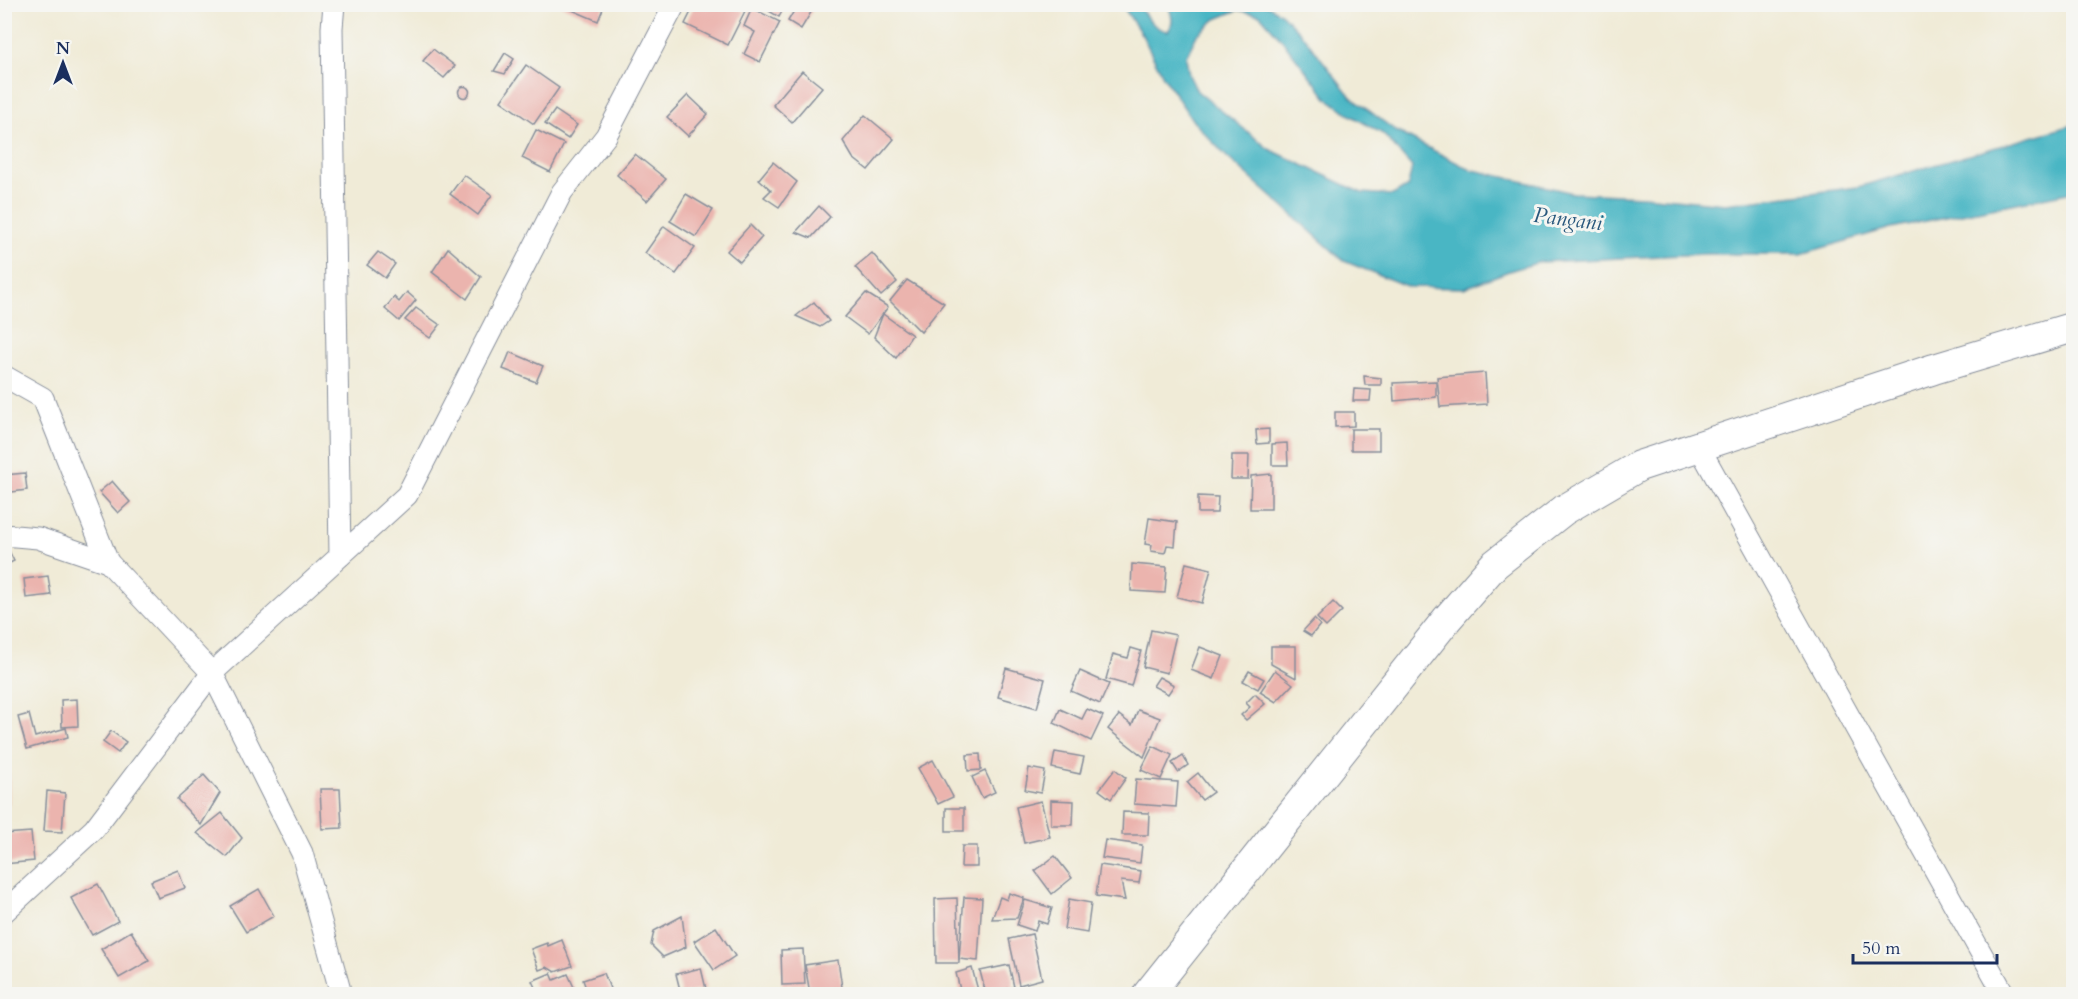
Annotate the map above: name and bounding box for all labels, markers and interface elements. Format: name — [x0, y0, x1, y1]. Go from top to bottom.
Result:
north arrow — [33, 33, 93, 93]
text: N — [56, 38, 70, 60]
water label: Pangani — [1532, 200, 1605, 238]
scale bar — [1853, 927, 1997, 965]
text: 50 m — [1862, 936, 1901, 961]

